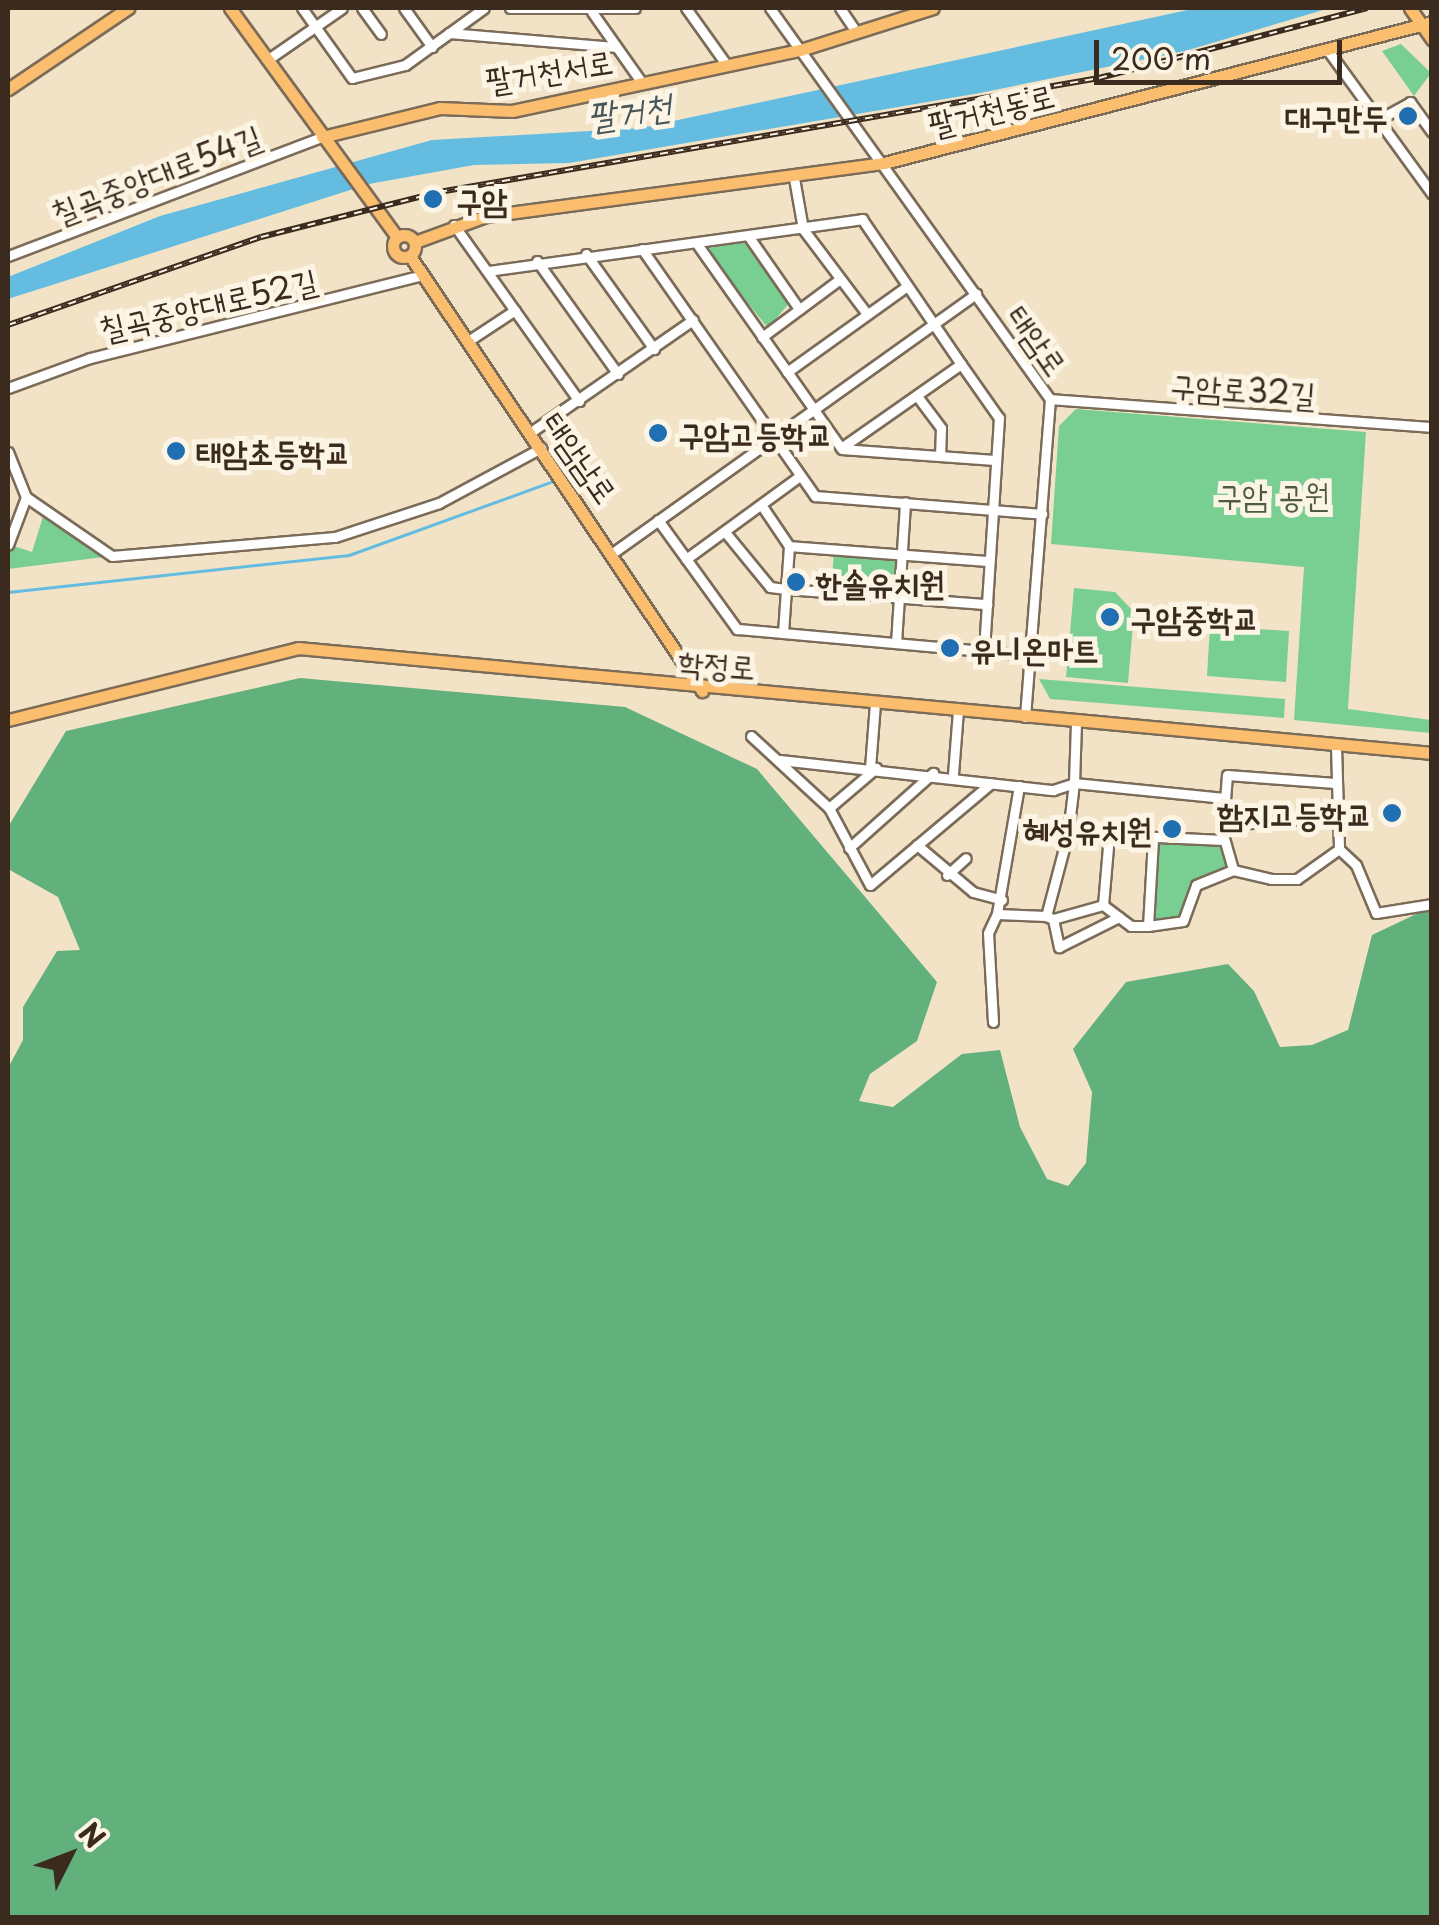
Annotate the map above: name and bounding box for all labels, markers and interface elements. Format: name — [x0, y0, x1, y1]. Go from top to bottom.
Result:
scale bar — [1099, 20, 1346, 82]
text: 200 m — [1111, 35, 1211, 80]
street label: 팔거천서로 — [482, 41, 616, 99]
street label: 팔거천동로 — [924, 75, 1058, 143]
water label: 팔거천 — [584, 83, 674, 137]
place label: 대구만두 — [1285, 97, 1388, 135]
marker: 대구만두 — [1397, 105, 1419, 127]
street label: 칠곡중앙대로54길 — [46, 116, 266, 232]
place label: 구암 — [456, 180, 508, 218]
marker: 구암 — [420, 186, 446, 212]
street label: 칠곡중앙대로52길 — [95, 260, 321, 348]
street label: 태암로 — [1000, 297, 1076, 383]
street label: 구암로32길 — [1169, 365, 1317, 413]
street label: 태암남로 — [536, 404, 626, 510]
place label: 구암고등학교 — [678, 414, 832, 452]
marker: 구암고등학교 — [647, 422, 669, 444]
place label: 태암초등학교 — [196, 432, 351, 470]
marker: 태암초등학교 — [165, 440, 187, 462]
park label: 구암 공원 — [1216, 475, 1330, 513]
place label: 한솔유치원 — [816, 563, 945, 601]
marker: 한솔유치원 — [785, 571, 807, 593]
place label: 구암중학교 — [1130, 598, 1259, 636]
marker: 구암중학교 — [1099, 606, 1121, 628]
place label: 유니온마트 — [970, 629, 1099, 667]
marker: 유니온마트 — [939, 637, 961, 659]
street label: 학정로 — [677, 642, 757, 686]
place label: 함지고등학교 — [1217, 794, 1372, 832]
marker: 함지고등학교 — [1381, 802, 1403, 824]
place label: 혜성유치원 — [1023, 810, 1152, 848]
marker: 혜성유치원 — [1161, 818, 1183, 840]
north arrow — [20, 1805, 120, 1905]
text: N — [69, 1812, 116, 1857]

